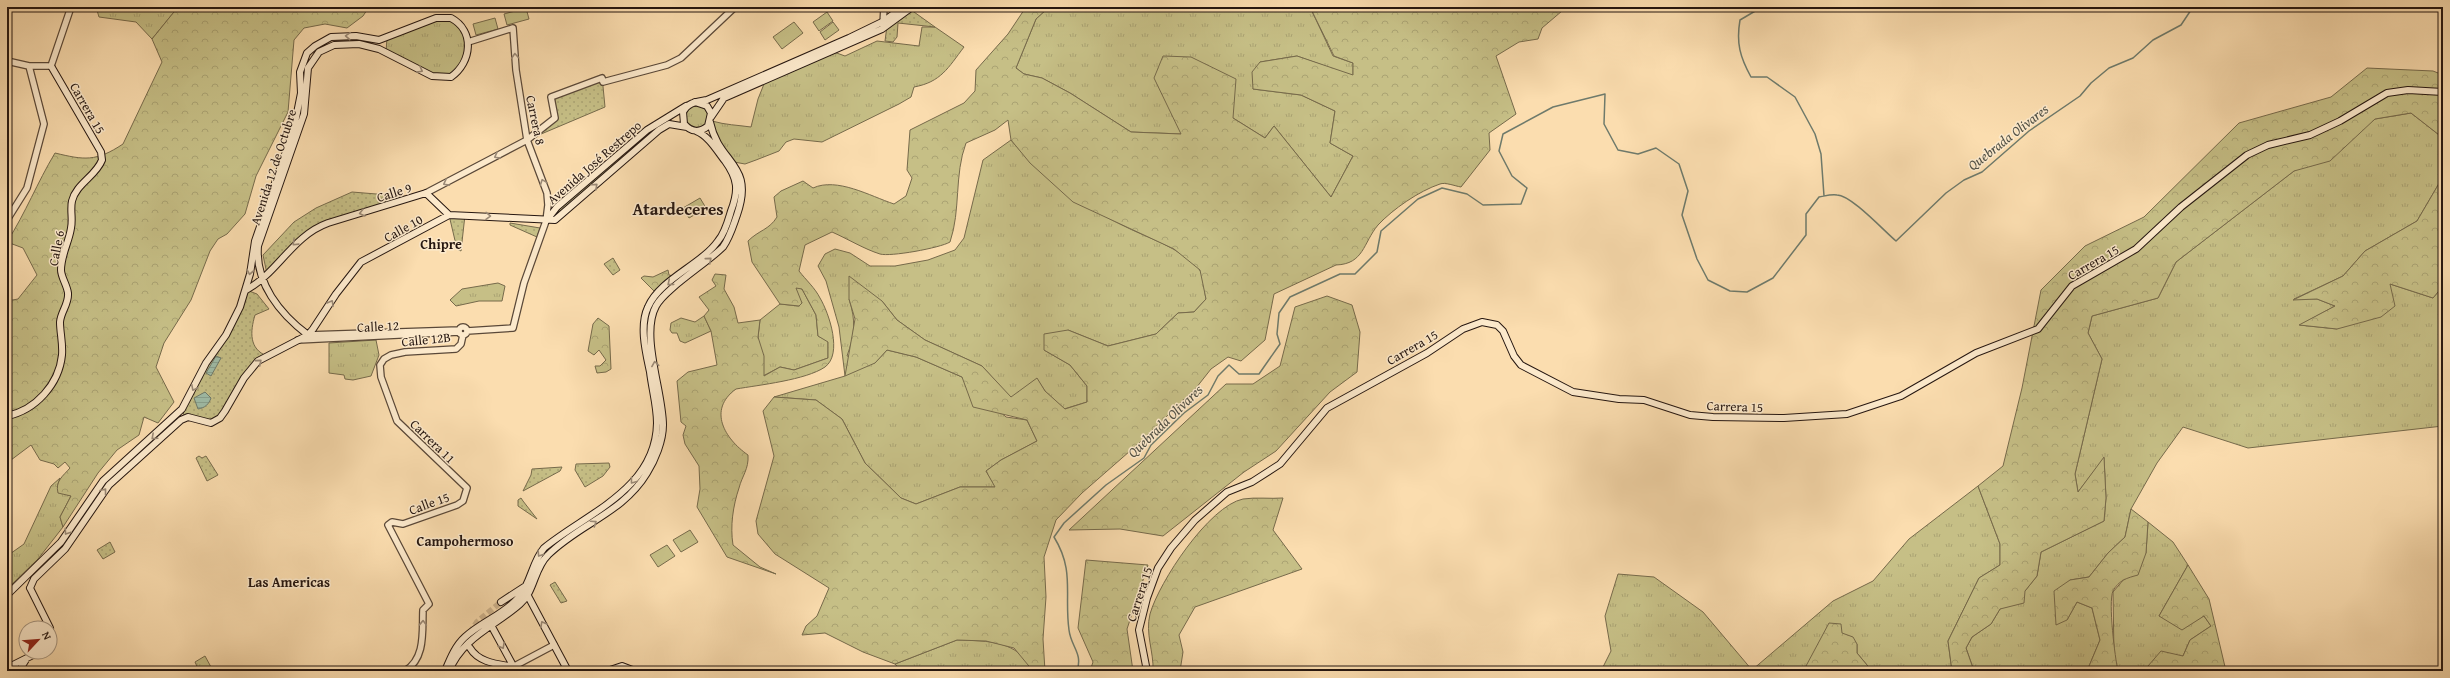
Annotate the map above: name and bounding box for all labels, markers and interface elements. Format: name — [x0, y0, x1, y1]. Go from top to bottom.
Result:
one-way arrow — [345, 31, 351, 40]
one-way arrow — [510, 53, 519, 60]
one-way arrow — [416, 66, 423, 73]
street label: Carrera 15 — [65, 79, 110, 138]
street label: Carrera 8 — [521, 94, 550, 147]
water label: Quebrada Olivares — [1963, 99, 2053, 175]
street label: Avenida 12 de Octubre — [246, 107, 301, 228]
street label: Avenida José Restrepo — [543, 116, 646, 209]
one-way arrow — [494, 151, 501, 159]
street label: Calle 9 — [374, 178, 414, 207]
one-way arrow — [443, 178, 451, 186]
one-way arrow — [540, 179, 548, 186]
one-way arrow — [590, 183, 598, 191]
district label: Atardeceres — [632, 196, 724, 221]
one-way arrow — [359, 208, 366, 217]
street label: Calle 10 — [380, 210, 426, 247]
one-way arrow — [485, 212, 491, 220]
street label: Calle 6 — [44, 229, 69, 267]
district label: Chipre — [420, 234, 462, 254]
one-way arrow — [292, 239, 300, 246]
street label: Carrera 15 — [2064, 240, 2123, 285]
one-way arrow — [704, 257, 711, 264]
one-way arrow — [246, 269, 254, 275]
one-way arrow — [667, 279, 674, 286]
one-way arrow — [326, 300, 333, 308]
street label: Calle 12 — [357, 316, 399, 337]
street label: Carrera 15 — [1383, 325, 1442, 370]
street label: Calle 12B — [401, 327, 452, 352]
one-way arrow — [254, 360, 262, 367]
one-way arrow — [651, 361, 659, 367]
water label: Quebrada Olivares — [1123, 380, 1207, 462]
one-way arrow — [191, 384, 198, 391]
street label: Carrera 15 — [1706, 396, 1764, 417]
street label: Carrera 11 — [406, 415, 460, 468]
one-way arrow — [151, 432, 159, 439]
one-way arrow — [631, 477, 638, 484]
street label: Calle 15 — [406, 487, 452, 520]
one-way arrow — [100, 489, 107, 496]
one-way arrow — [590, 520, 597, 527]
one-way arrow — [65, 528, 72, 535]
district label: Campohermoso — [416, 531, 514, 551]
one-way arrow — [538, 550, 545, 557]
street label: Carrera 15 — [1122, 564, 1157, 624]
district label: Las Americas — [248, 572, 330, 592]
north arrow — [18, 620, 58, 660]
one-way arrow — [418, 620, 427, 626]
one-way arrow — [541, 621, 548, 629]
text: N — [38, 629, 56, 643]
one-way arrow — [498, 642, 505, 649]

